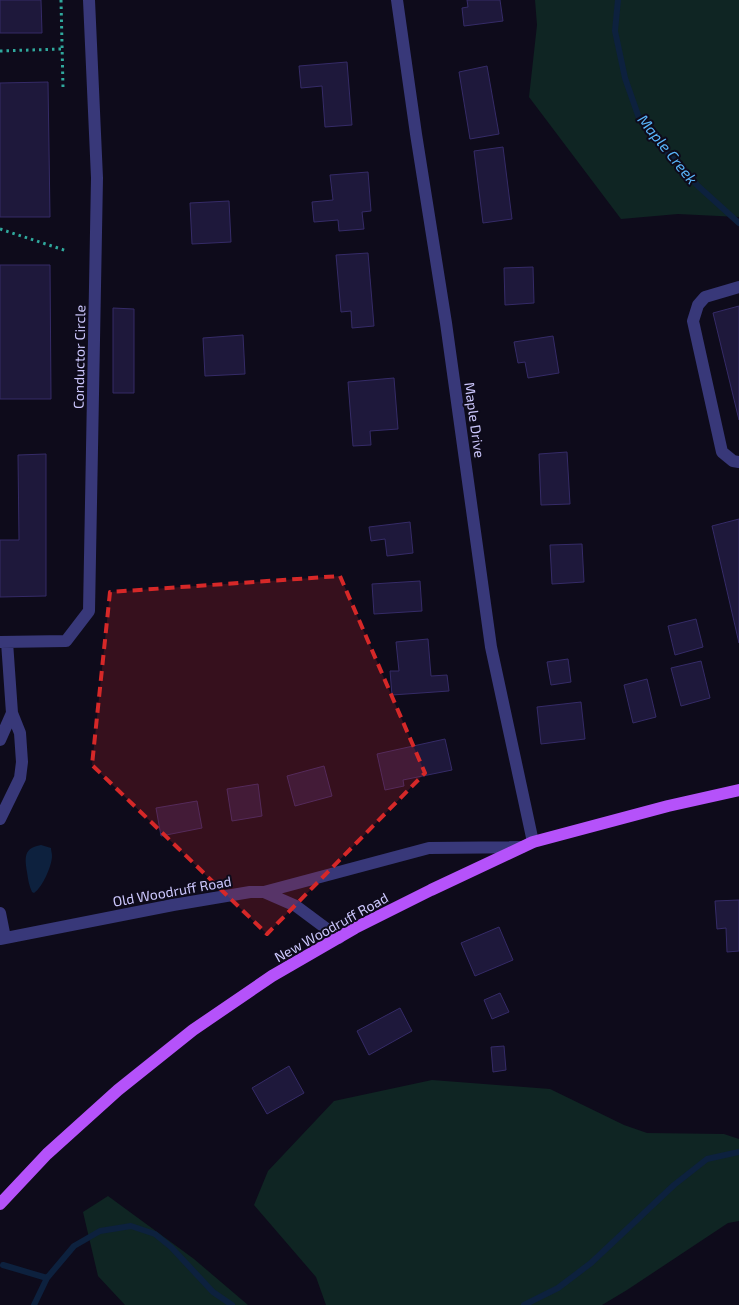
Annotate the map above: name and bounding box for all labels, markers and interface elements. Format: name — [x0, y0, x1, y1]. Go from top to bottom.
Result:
water label: Maple Creek — [634, 111, 702, 188]
street label: Conductor Circle — [70, 305, 88, 409]
street label: Maple Drive — [461, 381, 489, 459]
street label: Old Woodruff Road — [111, 872, 233, 910]
street label: New Woodruff Road — [271, 889, 391, 965]

